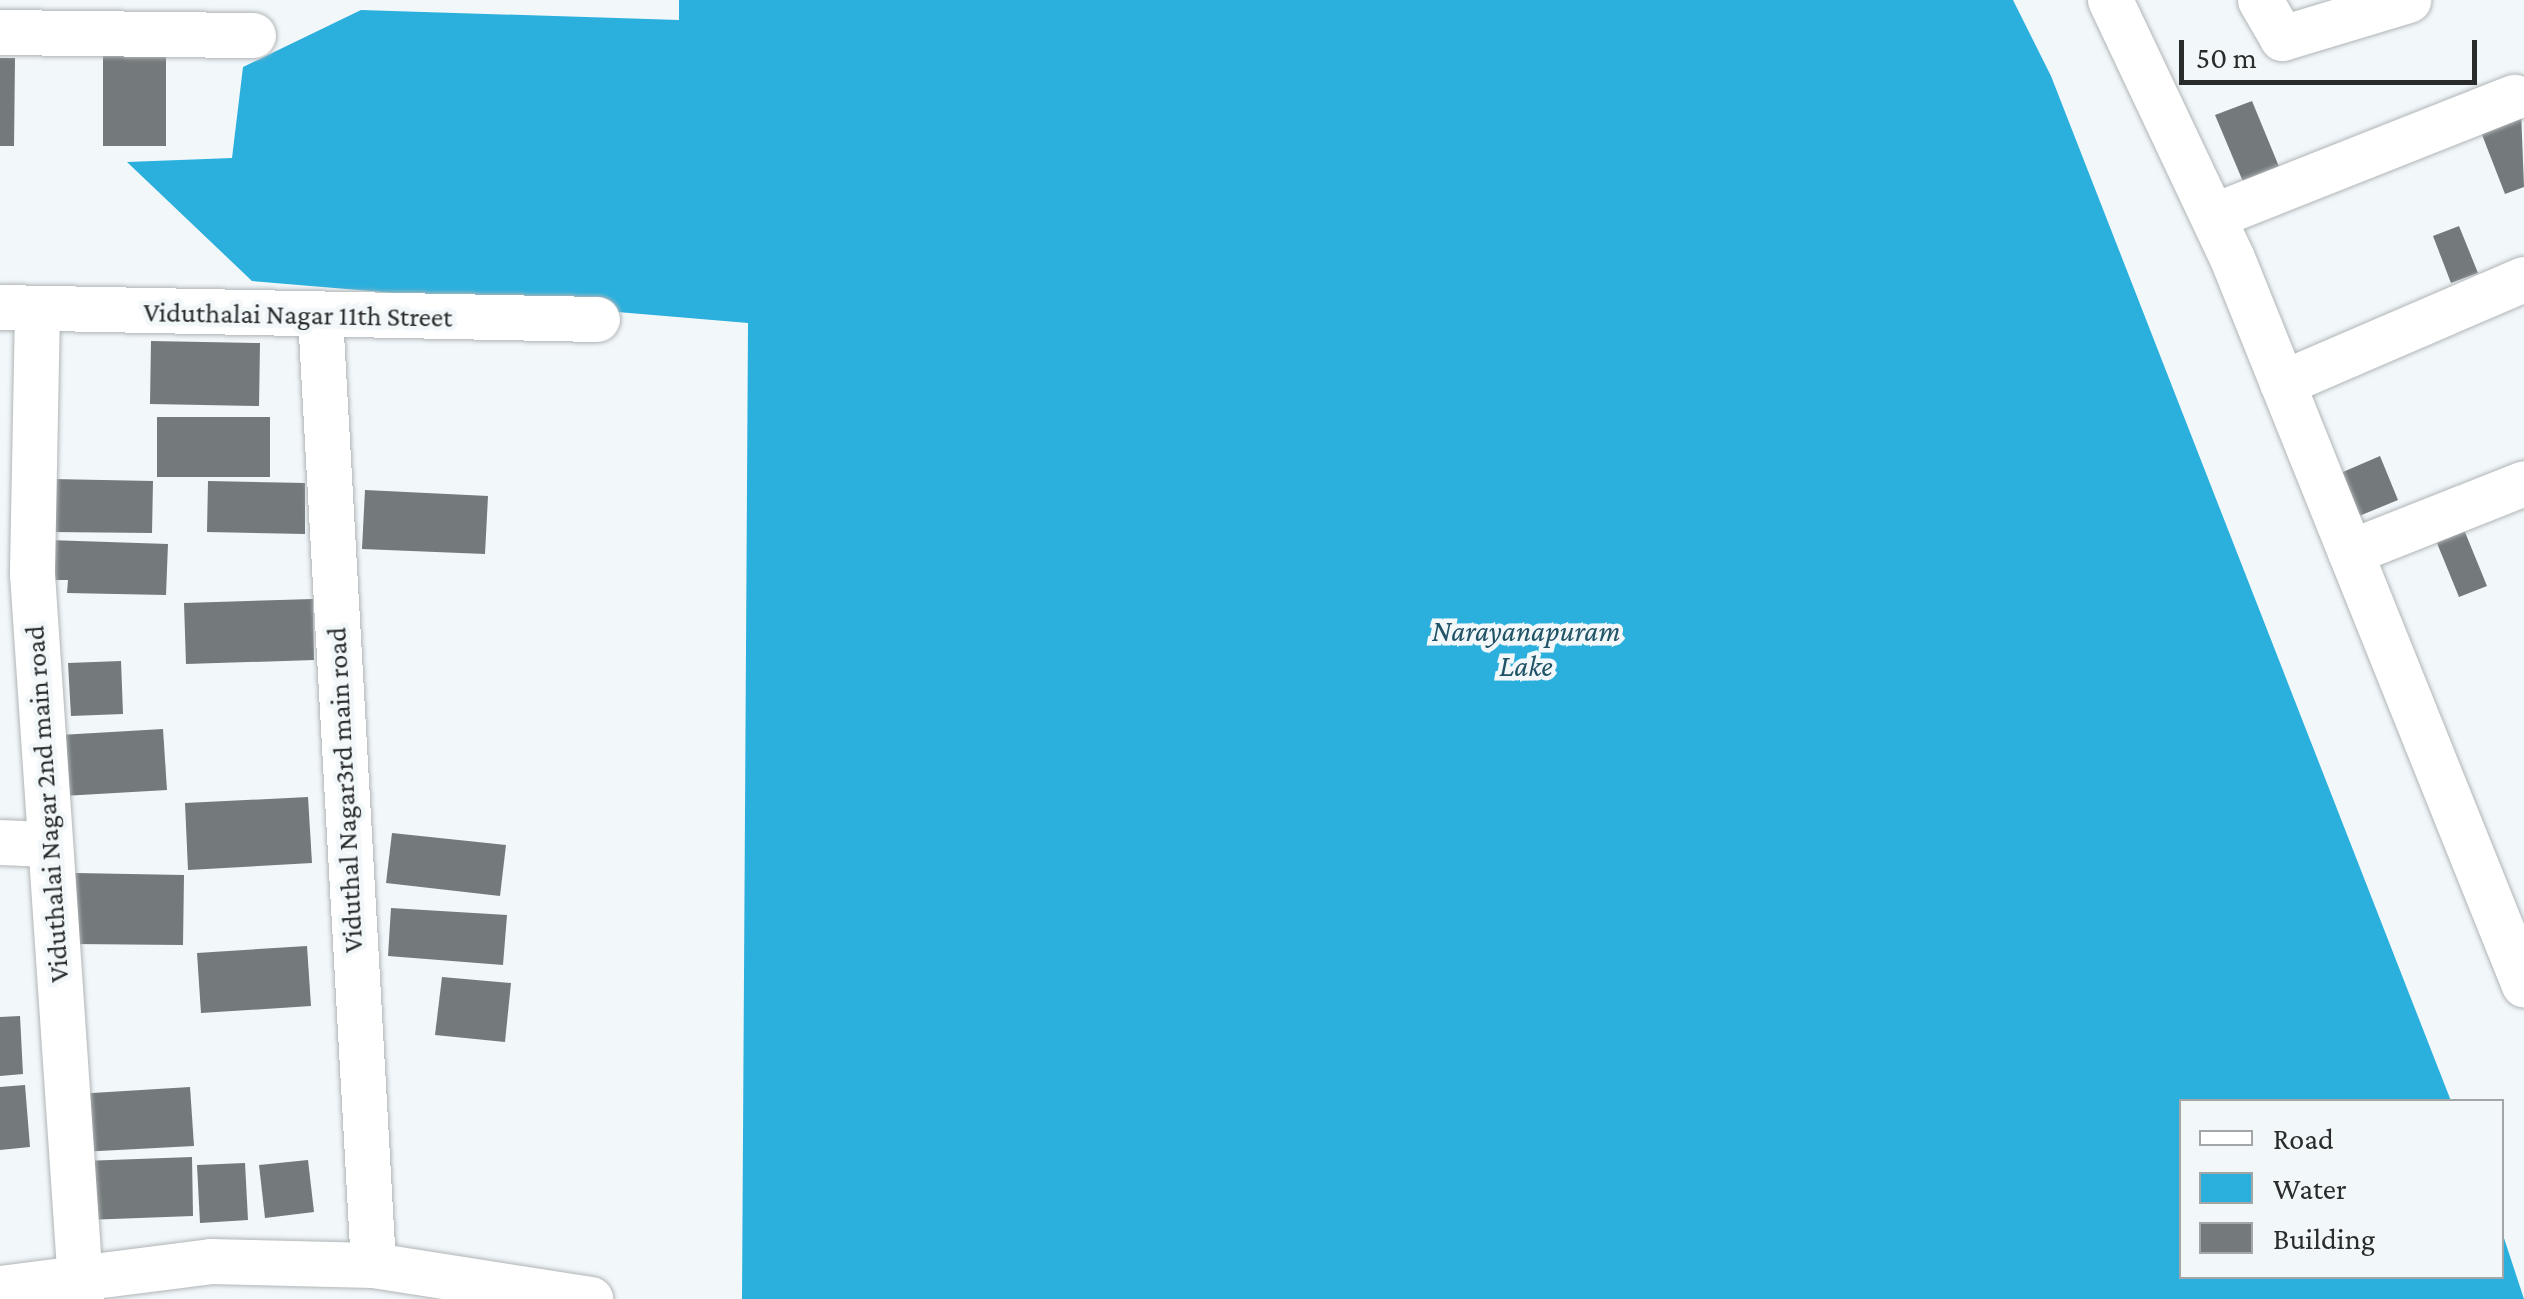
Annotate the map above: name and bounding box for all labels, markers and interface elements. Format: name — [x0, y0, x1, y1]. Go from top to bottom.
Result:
scale bar — [2184, 20, 2482, 82]
text: 50 m — [2196, 41, 2257, 74]
street label: Viduthalai Nagar 11th Street — [143, 296, 453, 334]
water label: Narayanapuram Lake — [1432, 613, 1620, 684]
street label: Viduthalai Nagar 2nd main road — [18, 624, 76, 984]
street label: Viduthal Nagar3rd main road — [320, 626, 370, 954]
legend — [2179, 1099, 2504, 1279]
text: Road — [2273, 1122, 2334, 1155]
text: Water — [2273, 1172, 2347, 1205]
text: Building — [2273, 1222, 2375, 1255]

